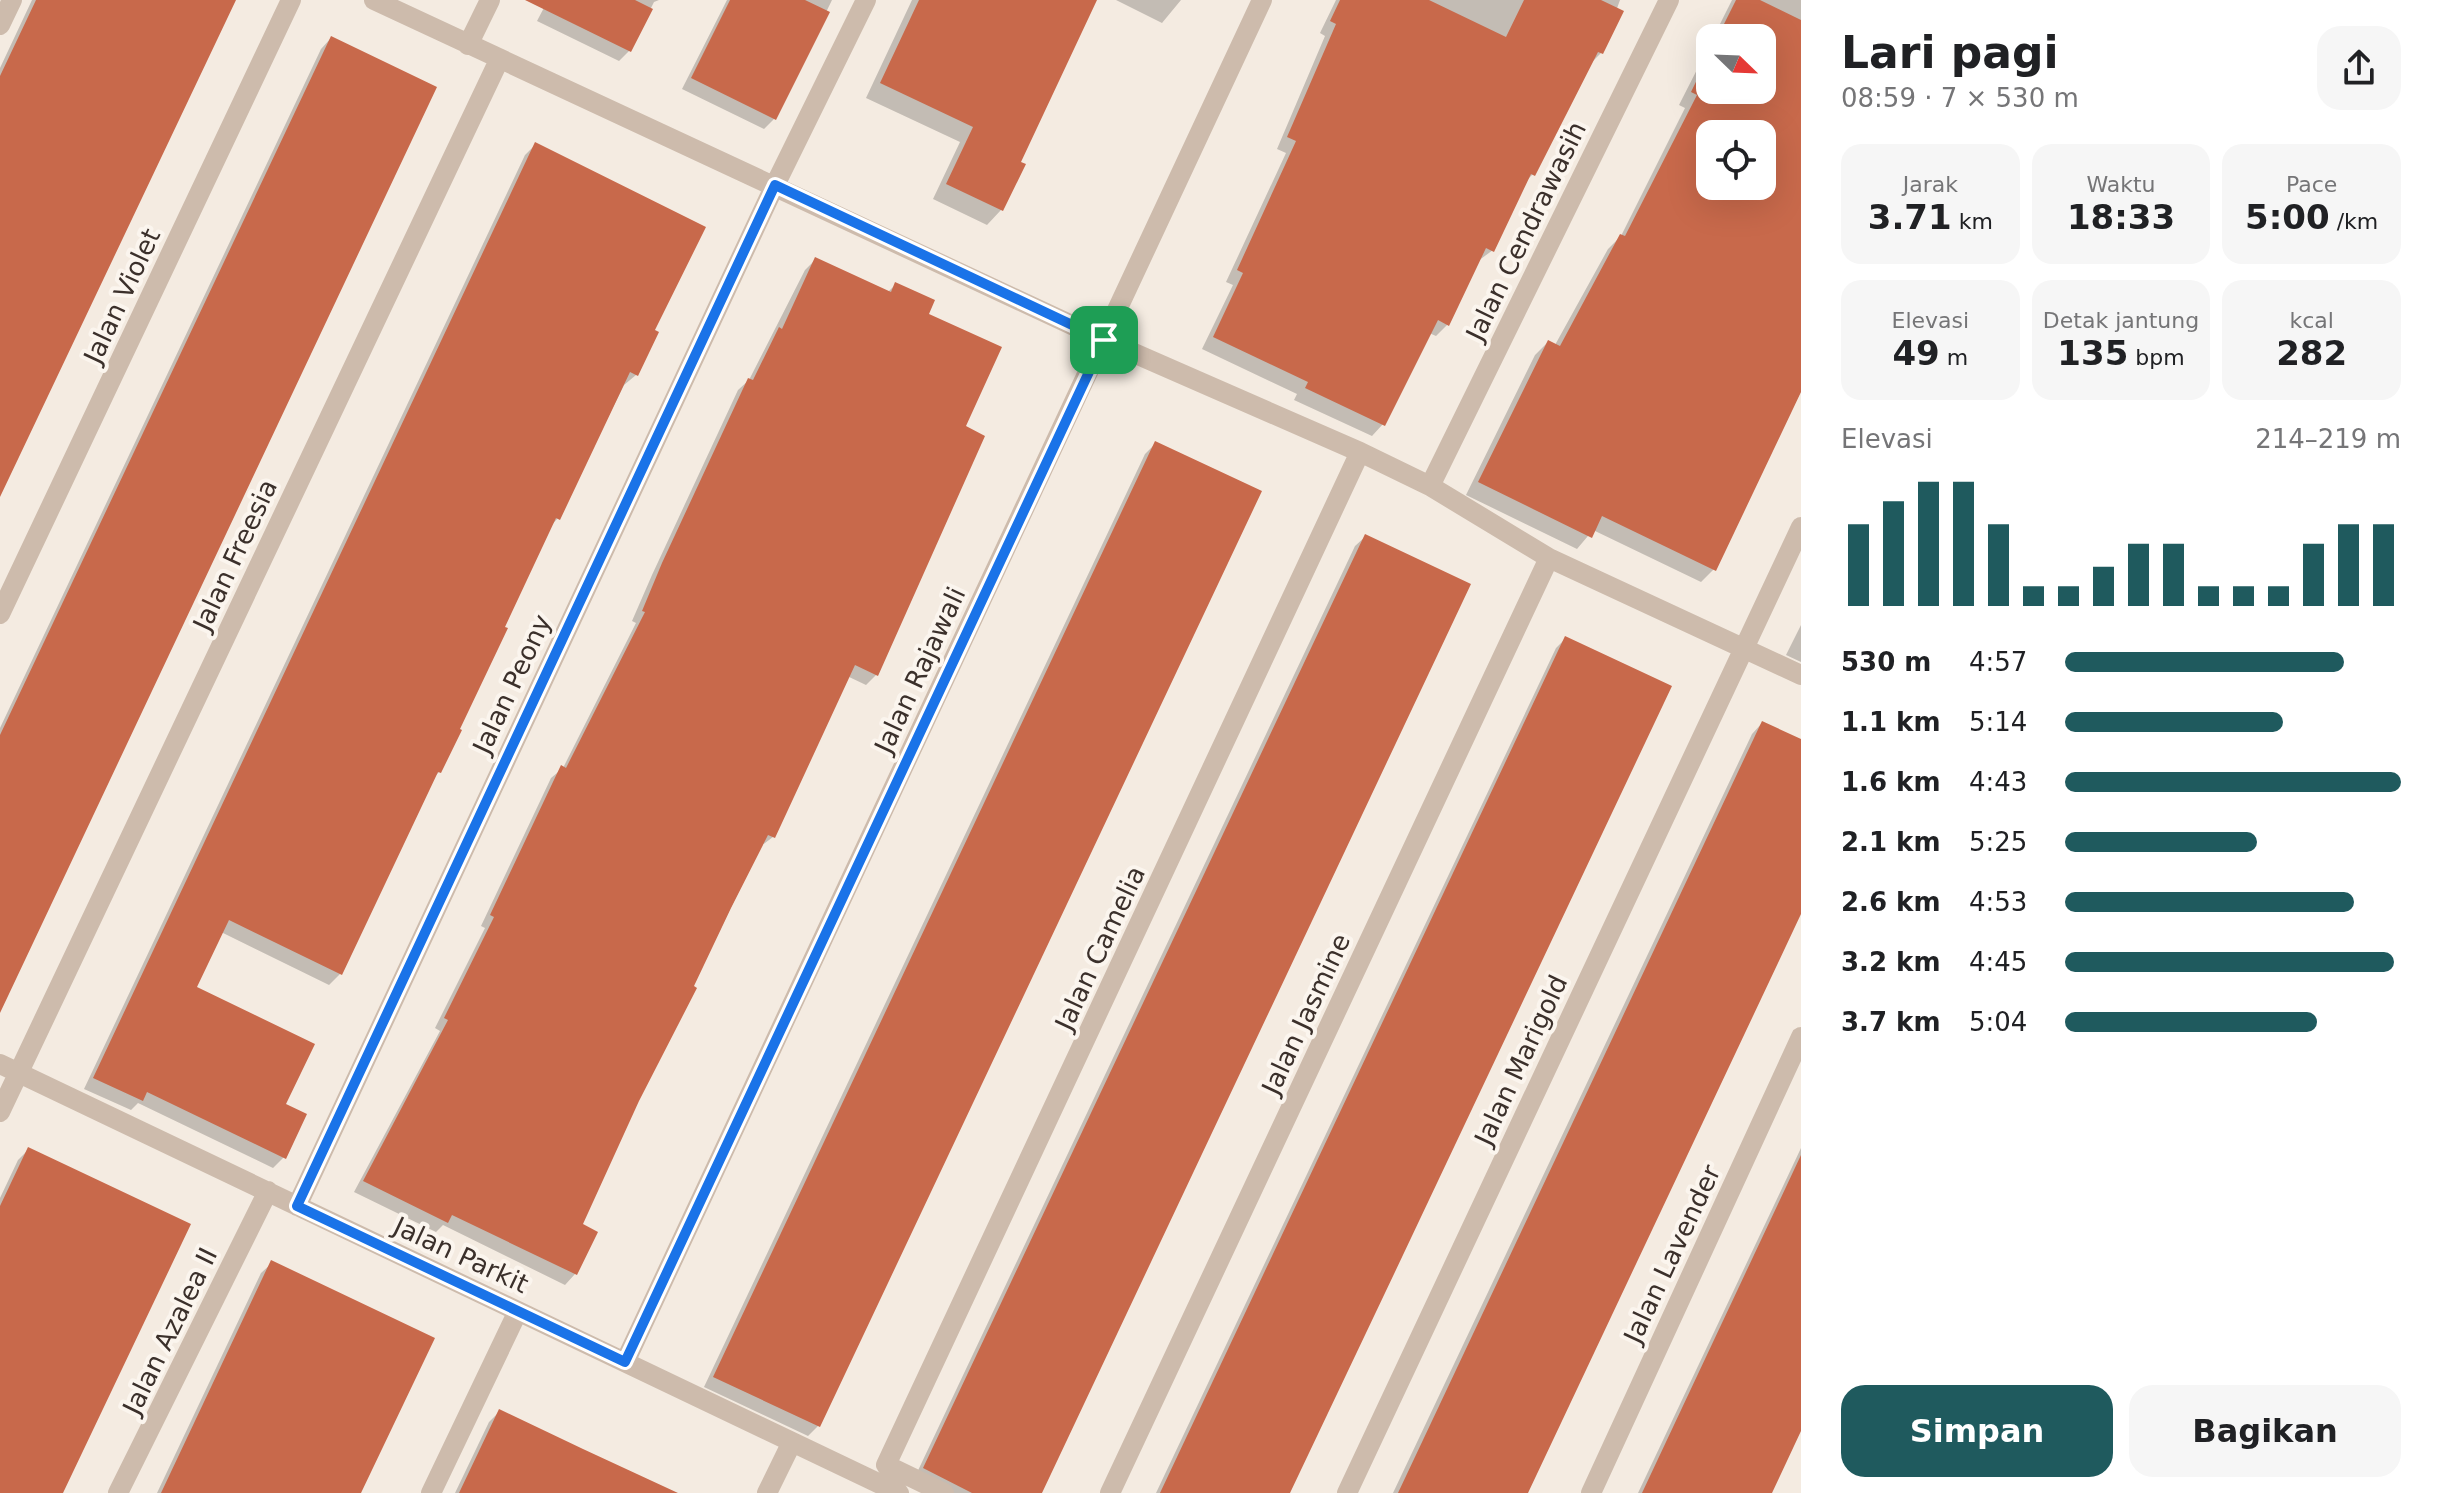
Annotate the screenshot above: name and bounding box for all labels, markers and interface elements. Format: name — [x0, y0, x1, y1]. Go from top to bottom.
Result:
north arrow — [1696, 24, 1776, 104]
map controls — [1696, 24, 1776, 200]
button: share — [2317, 26, 2401, 110]
text: Lari pagi — [1841, 27, 2059, 78]
text: 08:59 · 7 × 530 m — [1841, 83, 2079, 113]
street label: Jalan Cendrawasih — [1459, 117, 1592, 347]
button: locate — [1696, 120, 1776, 200]
text: Jarak — [1903, 172, 1958, 197]
text: Waktu — [2086, 172, 2156, 197]
text: Pace — [2286, 172, 2337, 197]
text: 3.71 — [1868, 197, 1952, 237]
text: 18:33 — [2067, 197, 2175, 237]
text: 5:00 — [2245, 197, 2330, 237]
text: km — [1952, 209, 1993, 234]
text: /km — [2330, 209, 2378, 234]
street label: Jalan Violet — [77, 224, 166, 370]
pin — [1070, 306, 1138, 374]
text: Elevasi — [1892, 308, 1969, 333]
text: Detak jantung — [2043, 308, 2199, 333]
text: kcal — [2289, 308, 2334, 333]
icon: arrive — [1082, 318, 1126, 362]
text: 49 — [1892, 333, 1940, 373]
text: 135 — [2057, 333, 2128, 373]
text: 282 — [2276, 333, 2347, 373]
text: m — [1940, 345, 1968, 370]
text: bpm — [2128, 345, 2185, 370]
text: Elevasi — [1841, 424, 1933, 454]
text: 214–219 m — [2255, 424, 2401, 454]
street label: Jalan Freesia — [186, 475, 283, 637]
street label: Jalan Rajawali — [868, 582, 972, 760]
street label: Jalan Peony — [466, 610, 557, 760]
text: 530 m — [1841, 647, 1931, 677]
text: 4:57 — [1969, 647, 2027, 677]
text: 1.1 km — [1841, 707, 1941, 737]
text: 5:14 — [1969, 707, 2027, 737]
text: 1.6 km — [1841, 767, 1941, 797]
text: 4:43 — [1969, 767, 2027, 797]
text: 2.1 km — [1841, 827, 1941, 857]
text: 5:25 — [1969, 827, 2027, 857]
street label: Jalan Camelia — [1048, 861, 1151, 1036]
text: 2.6 km — [1841, 887, 1941, 917]
text: 4:53 — [1969, 887, 2027, 917]
street label: Jalan Jasmine — [1255, 929, 1356, 1101]
text: 3.2 km — [1841, 947, 1941, 977]
text: 4:45 — [1969, 947, 2027, 977]
street label: Jalan Marigold — [1468, 970, 1573, 1151]
text: 3.7 km — [1841, 1007, 1941, 1037]
text: 5:04 — [1969, 1007, 2027, 1037]
street label: Jalan Lavender — [1617, 1160, 1727, 1350]
street label: Jalan Parkit — [387, 1210, 533, 1299]
street label: Jalan Azalea II — [116, 1243, 223, 1421]
button: Simpan — [1841, 1385, 2113, 1477]
button: Bagikan — [2129, 1385, 2401, 1477]

